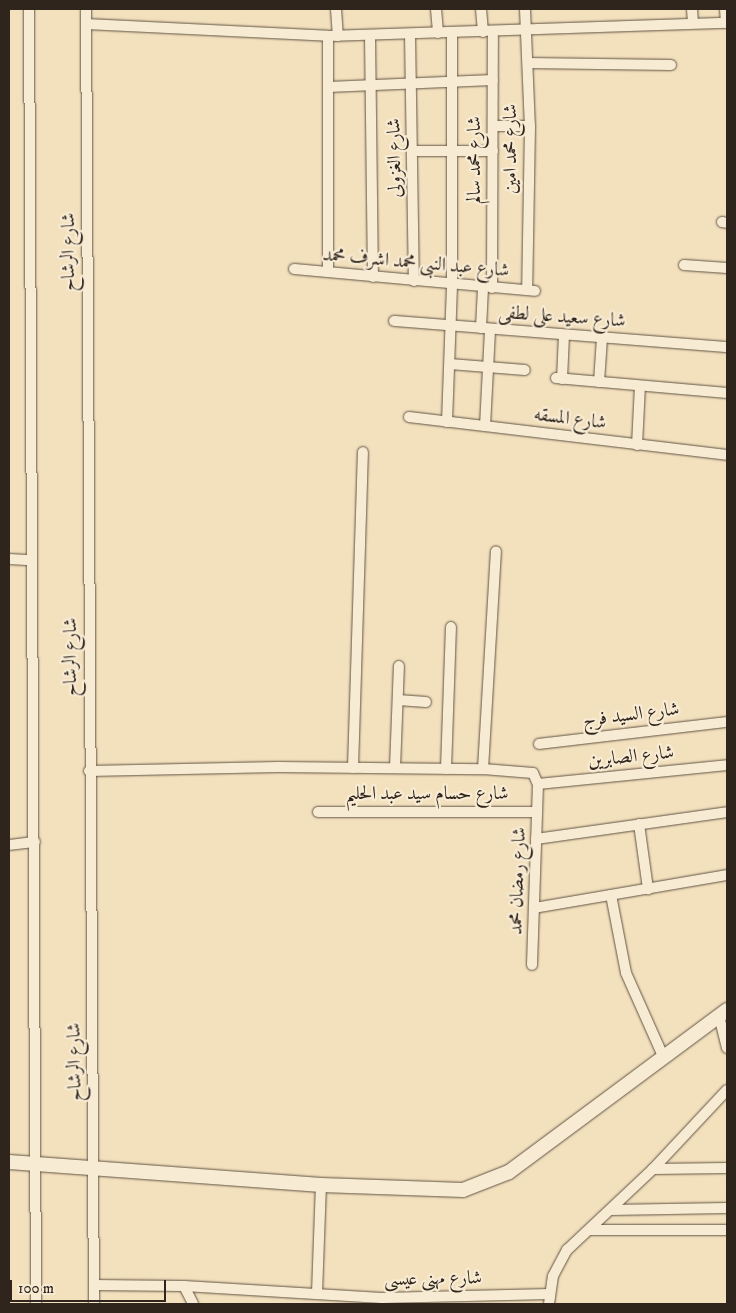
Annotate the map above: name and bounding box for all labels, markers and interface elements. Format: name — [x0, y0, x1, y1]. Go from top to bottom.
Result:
street label: شارع محمد امين — [500, 104, 522, 194]
street label: شارع محمد سالم — [464, 116, 486, 204]
street label: شارع الغزولى — [383, 118, 407, 198]
street label: شارع الرشاح — [58, 213, 80, 291]
street label: شارع عبد النبى محمد اشرف محمد — [322, 243, 510, 283]
street label: شارع سعيد على لطفى — [498, 301, 626, 333]
street label: شارع المسقه — [532, 403, 608, 435]
street label: شارع الرشاح — [60, 618, 82, 696]
street label: شارع السيد فرج — [581, 698, 681, 732]
street label: شارع الصابرين — [587, 741, 675, 773]
street label: شارع حسام سيد عبد الحليم — [346, 783, 508, 805]
street label: شارع رمضان محمد — [505, 827, 531, 935]
street label: شارع الرشاح — [63, 1023, 87, 1101]
street label: شارع مهنى عيسى — [384, 1267, 482, 1291]
scale bar — [12, 1270, 169, 1302]
text: 100 m — [18, 1279, 54, 1298]

